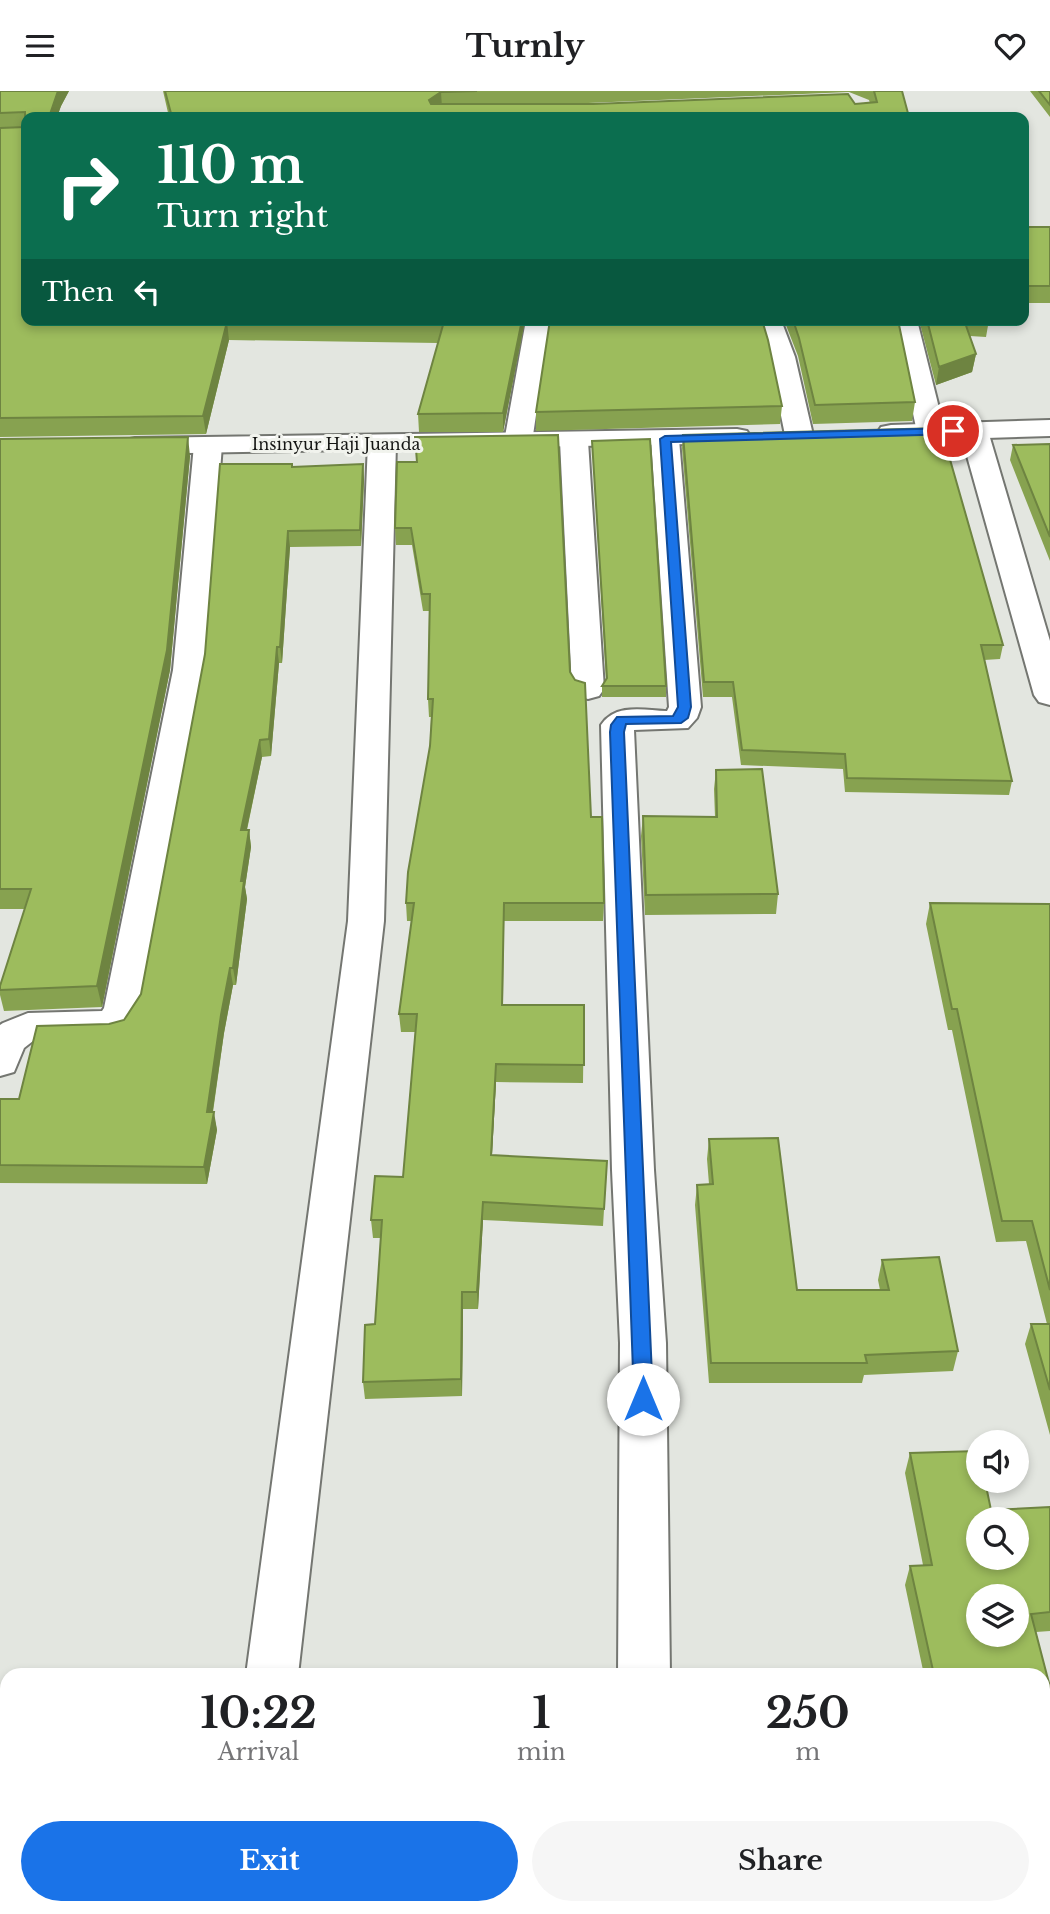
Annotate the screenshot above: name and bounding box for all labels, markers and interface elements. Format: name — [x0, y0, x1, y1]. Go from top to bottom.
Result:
text: Turnly — [465, 26, 585, 66]
icon: menu — [21, 27, 59, 65]
icon: heart — [991, 27, 1029, 65]
text: 110 m — [157, 135, 304, 196]
icon: right — [42, 140, 133, 231]
text: Turn right — [157, 196, 328, 236]
icon: left — [128, 273, 166, 311]
text: Then — [42, 276, 114, 308]
pin — [923, 401, 983, 461]
icon: arrive — [934, 412, 972, 450]
street label: Insinyur Haji Juanda — [252, 434, 420, 454]
position arrow — [606, 1362, 680, 1436]
map controls — [966, 1430, 1029, 1647]
button: sound — [966, 1430, 1029, 1493]
button: search — [966, 1507, 1029, 1570]
button: layers — [966, 1584, 1029, 1647]
text: 10:22 — [200, 1687, 317, 1739]
text: 1 — [532, 1687, 550, 1739]
text: 250 — [766, 1687, 850, 1739]
text: Arrival — [218, 1738, 299, 1766]
text: min — [517, 1738, 565, 1766]
text: m — [795, 1738, 820, 1766]
button: Exit — [21, 1821, 518, 1901]
button: Share — [532, 1821, 1029, 1901]

